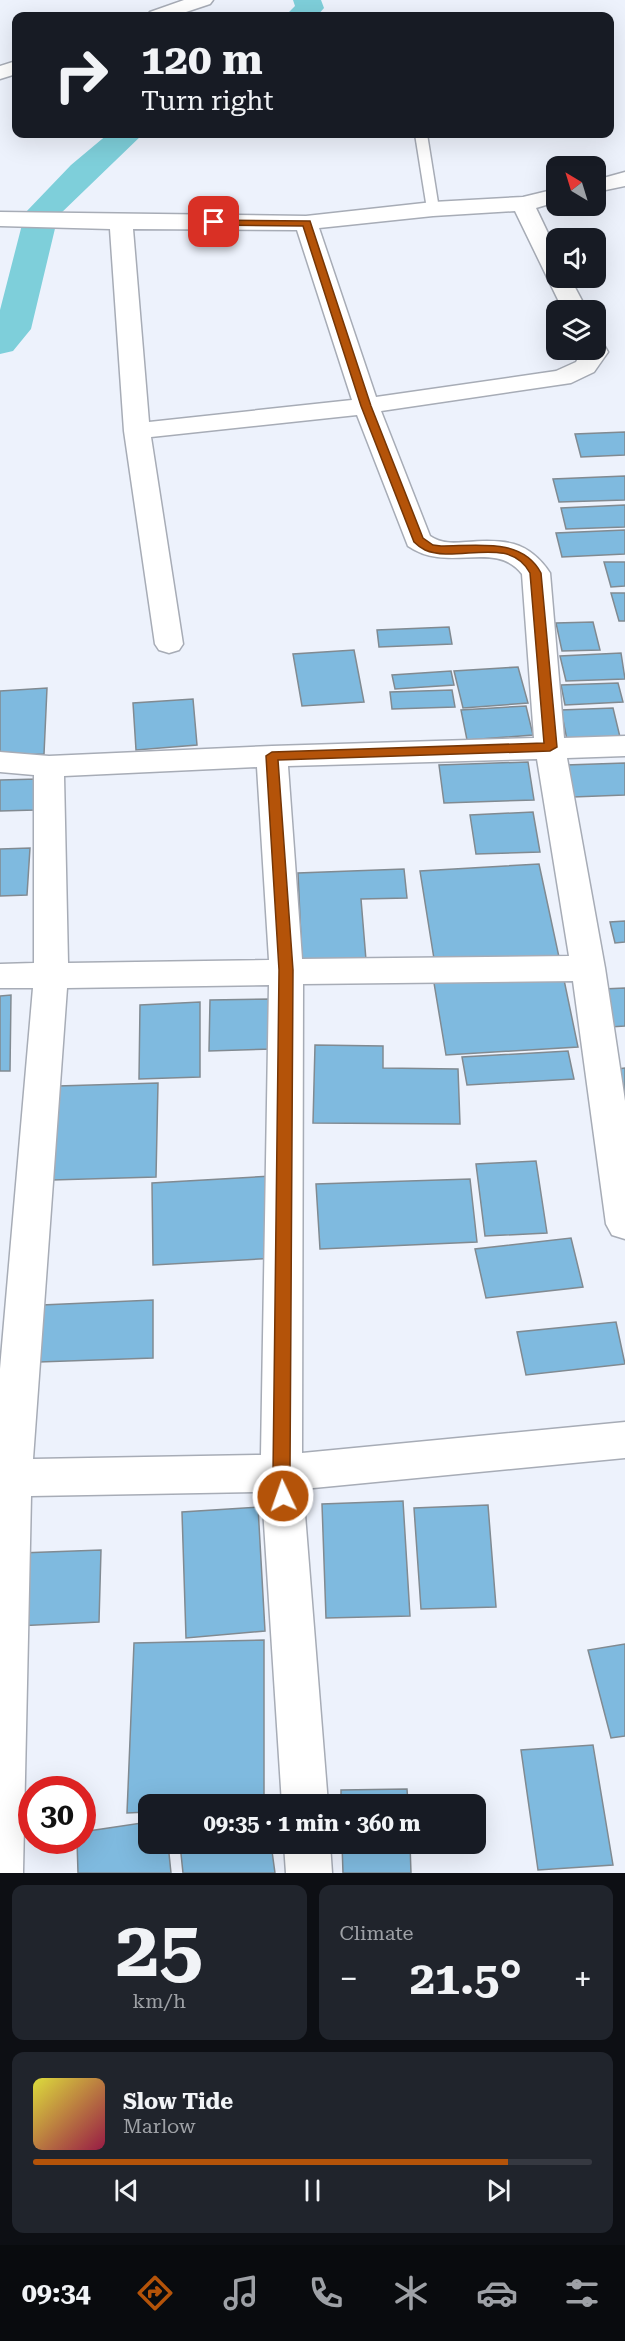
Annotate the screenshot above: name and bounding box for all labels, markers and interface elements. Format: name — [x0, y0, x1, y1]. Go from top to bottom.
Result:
text: 120 m — [141, 35, 263, 84]
icon: right — [42, 36, 120, 114]
text: Turn right — [141, 85, 274, 117]
north arrow — [546, 156, 606, 216]
map controls — [546, 156, 606, 360]
pin — [188, 196, 239, 247]
icon: arrive — [197, 205, 230, 238]
button: sound — [546, 228, 606, 288]
button: layers — [546, 300, 606, 360]
position arrow — [251, 1464, 315, 1528]
speed limit sign: 30 — [18, 1776, 96, 1854]
text: 09:35 · 1 min · 360 m — [203, 1811, 421, 1836]
text: 25 — [116, 1904, 203, 1995]
text: Climate — [340, 1921, 414, 1945]
text: 21.5° — [410, 1952, 522, 2005]
text: − — [340, 1959, 358, 1998]
text: + — [574, 1959, 592, 1998]
text: km/h — [132, 1989, 186, 2013]
text: Slow Tide — [123, 2089, 233, 2114]
text: Marlow — [123, 2114, 196, 2138]
icon: previous — [110, 2174, 143, 2207]
icon: pause — [296, 2174, 329, 2207]
icon: next — [482, 2174, 515, 2207]
icon: directions — [134, 2272, 176, 2314]
icon: music — [220, 2272, 262, 2314]
icon: phone — [305, 2272, 347, 2314]
icon: climate — [390, 2272, 432, 2314]
icon: car — [476, 2272, 518, 2314]
icon: filters — [561, 2272, 603, 2314]
text: 09:34 — [22, 2277, 91, 2309]

